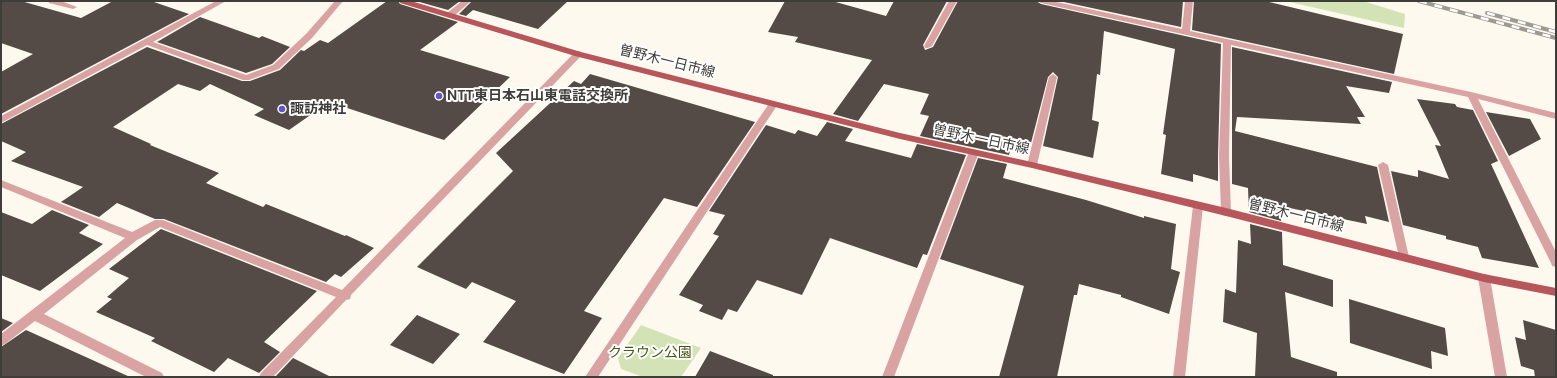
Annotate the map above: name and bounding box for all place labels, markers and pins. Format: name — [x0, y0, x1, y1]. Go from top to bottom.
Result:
place label: NTT東日本石山東電話交換所 — [447, 88, 628, 104]
marker: NTT東日本石山東電話交換所 — [434, 91, 444, 101]
place label: 諏訪神社 — [290, 101, 346, 117]
marker: 諏訪神社 — [277, 104, 287, 114]

